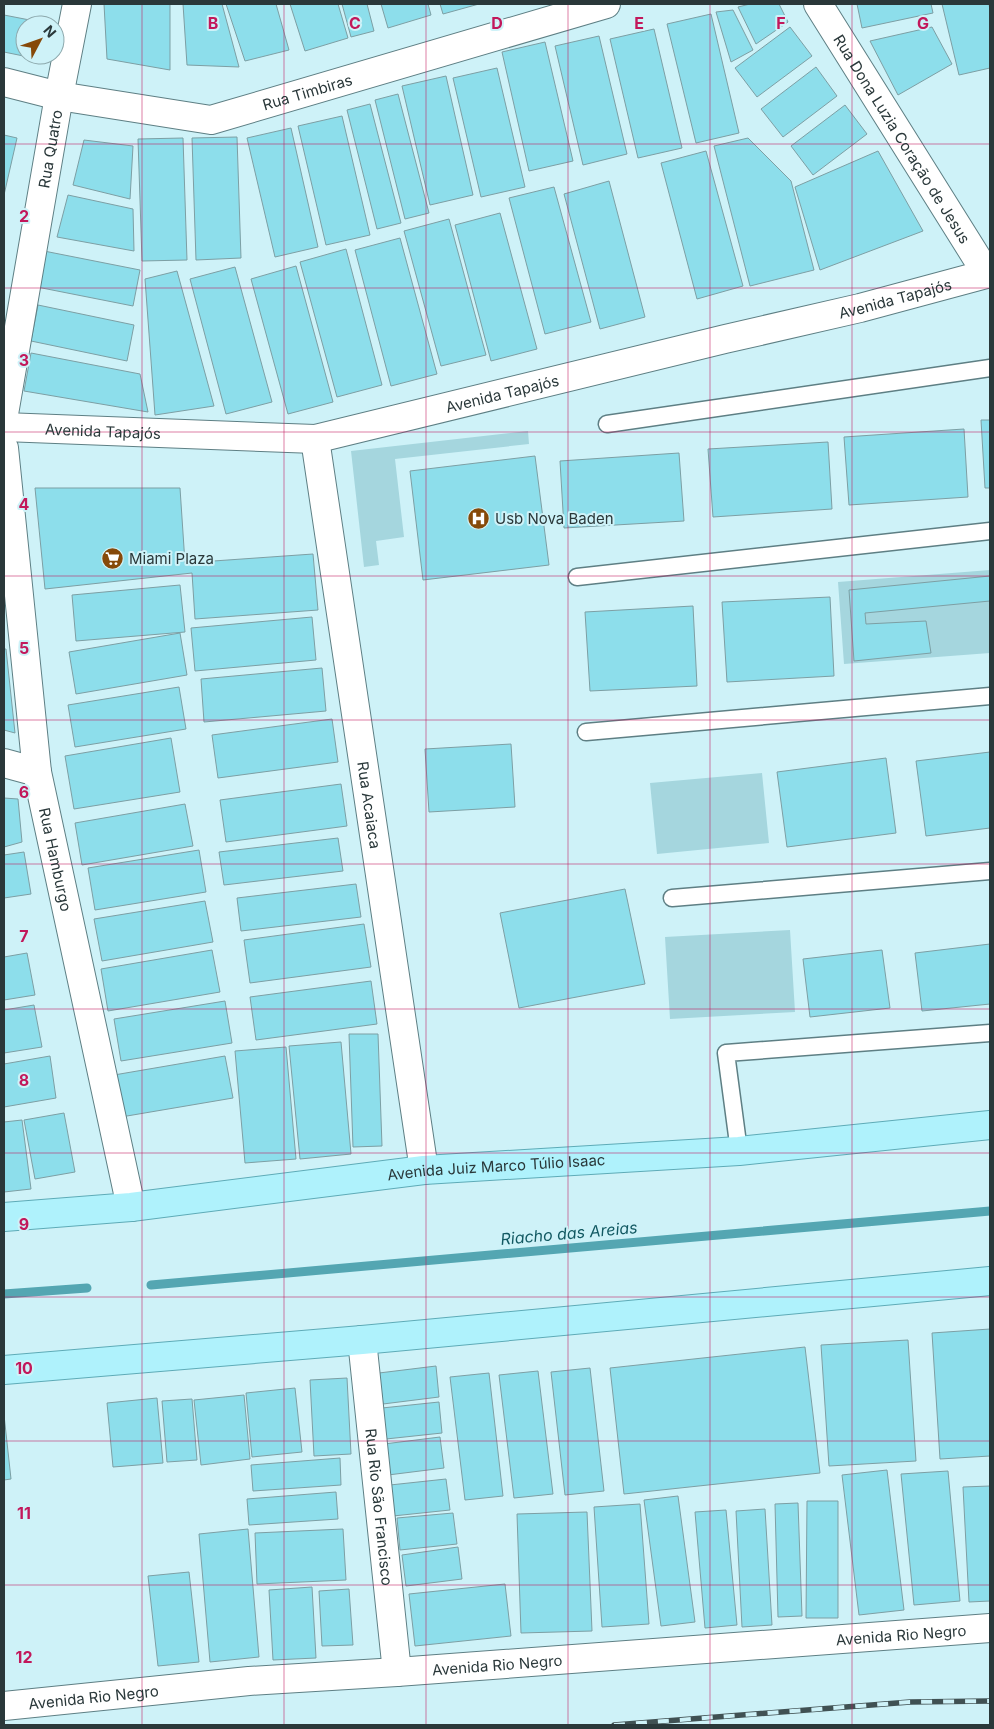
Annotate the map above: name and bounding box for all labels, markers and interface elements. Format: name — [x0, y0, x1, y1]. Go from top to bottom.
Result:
text: B — [208, 13, 218, 33]
text: C — [349, 13, 361, 33]
text: D — [491, 13, 503, 33]
text: E — [634, 13, 644, 33]
text: F — [776, 13, 786, 33]
text: G — [917, 13, 929, 33]
north arrow — [15, 15, 65, 65]
text: N — [40, 22, 60, 41]
street label: Rua Dona Luzia Coração de Jesus — [830, 31, 975, 247]
street label: Rua Timbiras — [260, 70, 354, 114]
street label: Rua Quatro — [34, 108, 66, 190]
text: 2 — [19, 206, 29, 226]
street label: Avenida Tapajós — [837, 274, 954, 322]
text: 3 — [19, 350, 29, 370]
street label: Avenida Tapajós — [444, 370, 561, 416]
street label: Avenida Tapajós — [45, 419, 161, 443]
text: 4 — [19, 494, 30, 514]
hospital icon: Usb Nova Baden — [467, 506, 491, 530]
place label: Usb Nova Baden — [495, 509, 614, 528]
supermarket icon: Miami Plaza — [101, 546, 125, 570]
place label: Miami Plaza — [129, 549, 214, 568]
text: 5 — [19, 638, 29, 658]
street label: Rua Acaiaca — [354, 760, 385, 850]
text: 6 — [19, 782, 29, 802]
street label: Rua Hamburgo — [35, 806, 76, 913]
text: 7 — [19, 926, 29, 946]
text: 8 — [19, 1070, 29, 1090]
street label: Avenida Juiz Marco Túlio Isaac — [386, 1150, 606, 1184]
text: 9 — [19, 1214, 29, 1234]
water label: Riacho das Areias — [500, 1217, 638, 1249]
text: 10 — [15, 1358, 33, 1378]
street label: Rua Rio São Francisco — [362, 1427, 397, 1587]
text: 11 — [17, 1503, 31, 1523]
street label: Avenida Rio Negro — [835, 1620, 967, 1649]
text: 12 — [16, 1647, 32, 1667]
street label: Avenida Rio Negro — [431, 1650, 563, 1679]
street label: Avenida Rio Negro — [28, 1681, 160, 1713]

